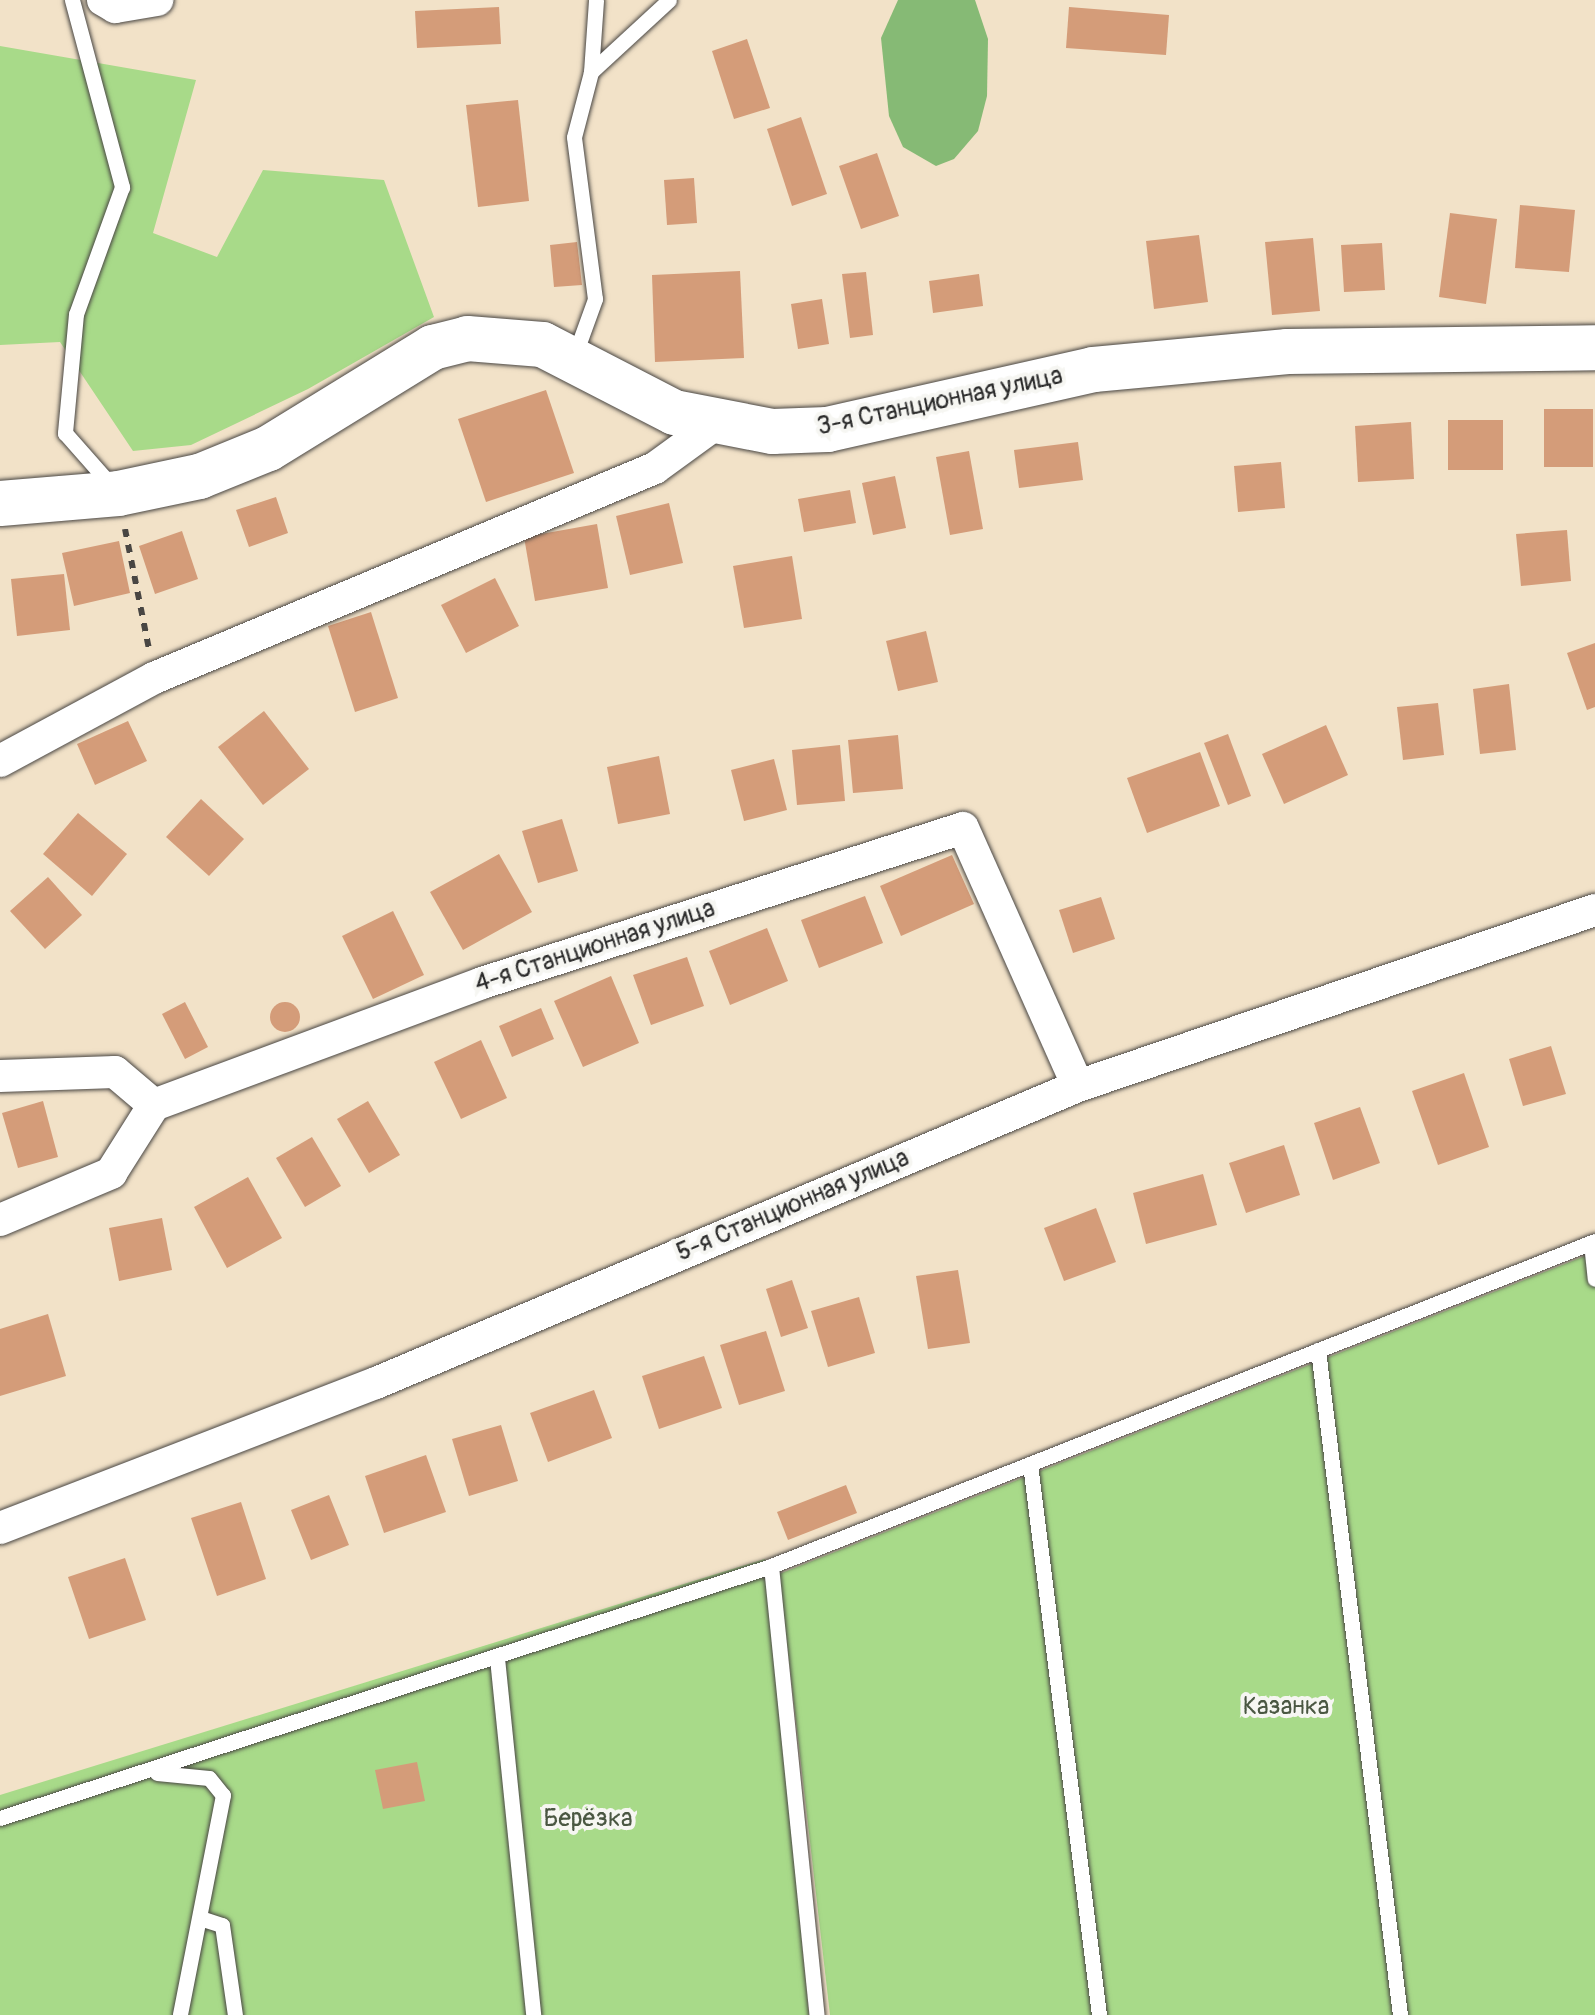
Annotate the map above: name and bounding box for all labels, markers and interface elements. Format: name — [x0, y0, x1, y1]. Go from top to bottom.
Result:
street label: 3-я Станционная улица — [815, 361, 1065, 443]
street label: 4-я Станционная улица — [471, 894, 719, 1000]
street label: 5-я Станционная улица — [672, 1143, 914, 1269]
park label: Казанка — [1243, 1692, 1329, 1722]
park label: Берёзка — [543, 1804, 633, 1834]

